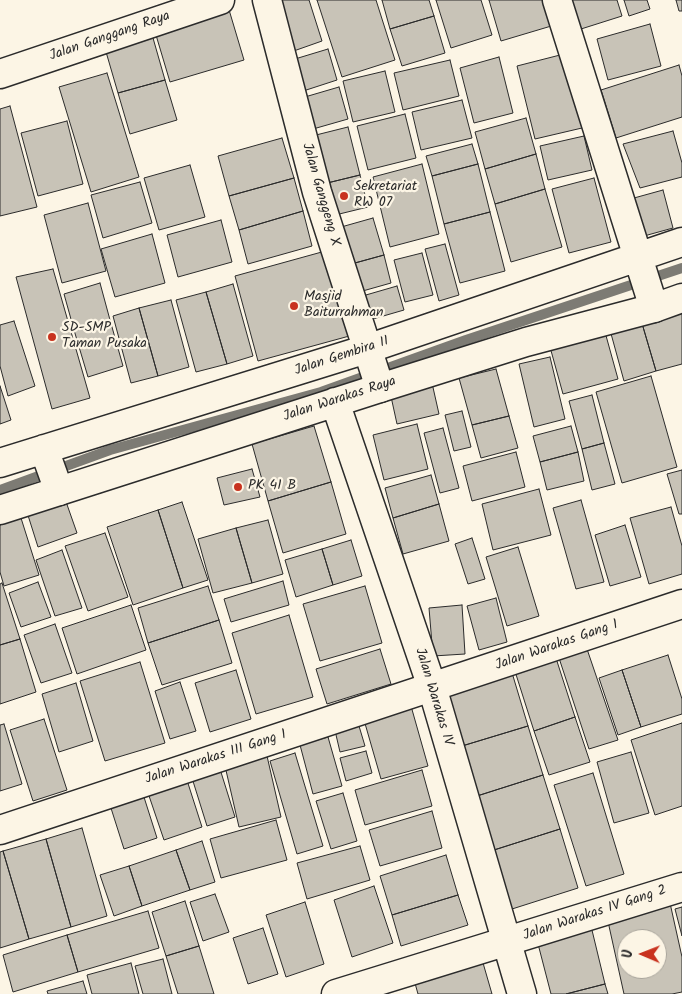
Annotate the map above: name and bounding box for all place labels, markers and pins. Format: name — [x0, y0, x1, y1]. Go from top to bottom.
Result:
place label: Sekretariat RW 07 — [354, 180, 417, 212]
marker: Sekretariat RW 07 — [338, 190, 350, 202]
place label: Masjid Baiturrahman — [304, 290, 383, 322]
marker: Masjid Baiturrahman — [288, 300, 300, 312]
place label: SD-SMP Taman Pusaka — [62, 321, 147, 354]
marker: SD-SMP Taman Pusaka — [46, 331, 58, 343]
place label: PK 41 B — [248, 479, 296, 495]
marker: PK 41 B — [232, 481, 244, 493]

